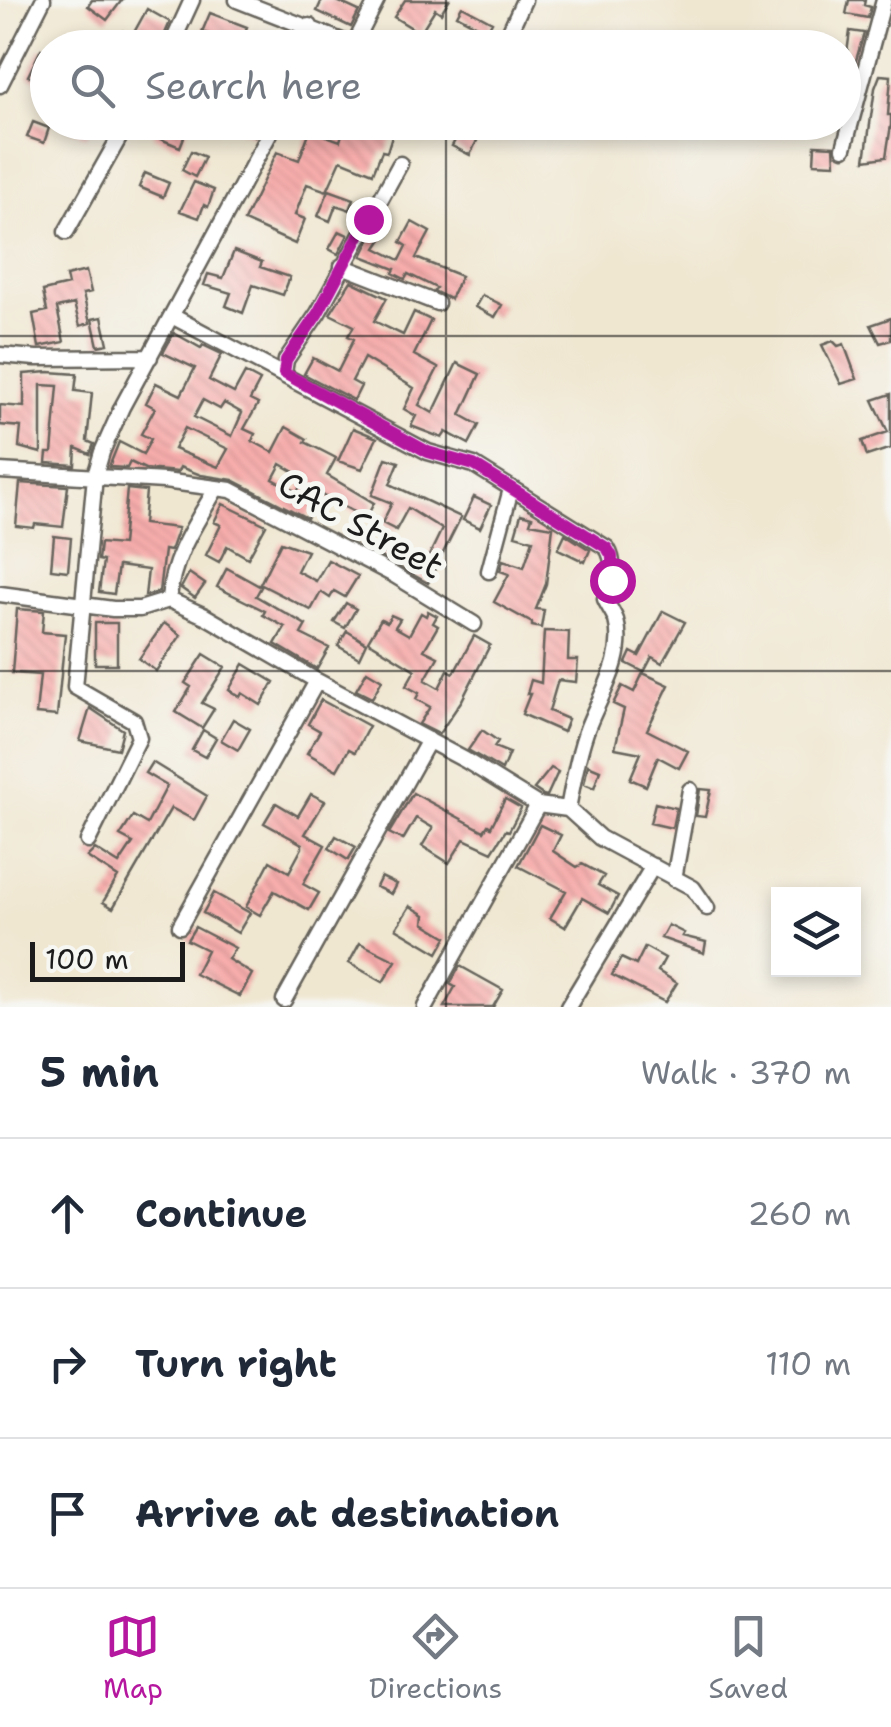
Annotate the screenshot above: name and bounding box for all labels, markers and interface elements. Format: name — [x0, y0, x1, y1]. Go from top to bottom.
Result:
search box — [30, 30, 861, 140]
icon: search — [65, 58, 120, 113]
text: Search here — [145, 60, 362, 111]
route end — [346, 197, 392, 243]
street label: CAC Street — [270, 460, 452, 589]
route start — [590, 558, 636, 604]
map controls — [771, 887, 861, 977]
button: layers — [771, 887, 861, 977]
scale bar — [30, 937, 185, 981]
text: 100 m — [45, 940, 129, 978]
text: 5 min — [40, 1044, 159, 1100]
text: Walk · 370 m — [641, 1051, 851, 1094]
icon: ahead — [40, 1186, 95, 1241]
text: Continue — [135, 1188, 307, 1239]
text: 260 m — [748, 1192, 851, 1235]
icon: right — [40, 1336, 95, 1391]
text: Turn right — [135, 1338, 337, 1389]
text: 110 m — [765, 1342, 851, 1385]
icon: arrive — [40, 1486, 95, 1541]
text: Arrive at destination — [135, 1488, 559, 1539]
tab: Map — [103, 1609, 163, 1707]
tab: Directions — [369, 1609, 502, 1707]
tab: Saved — [708, 1609, 788, 1707]

